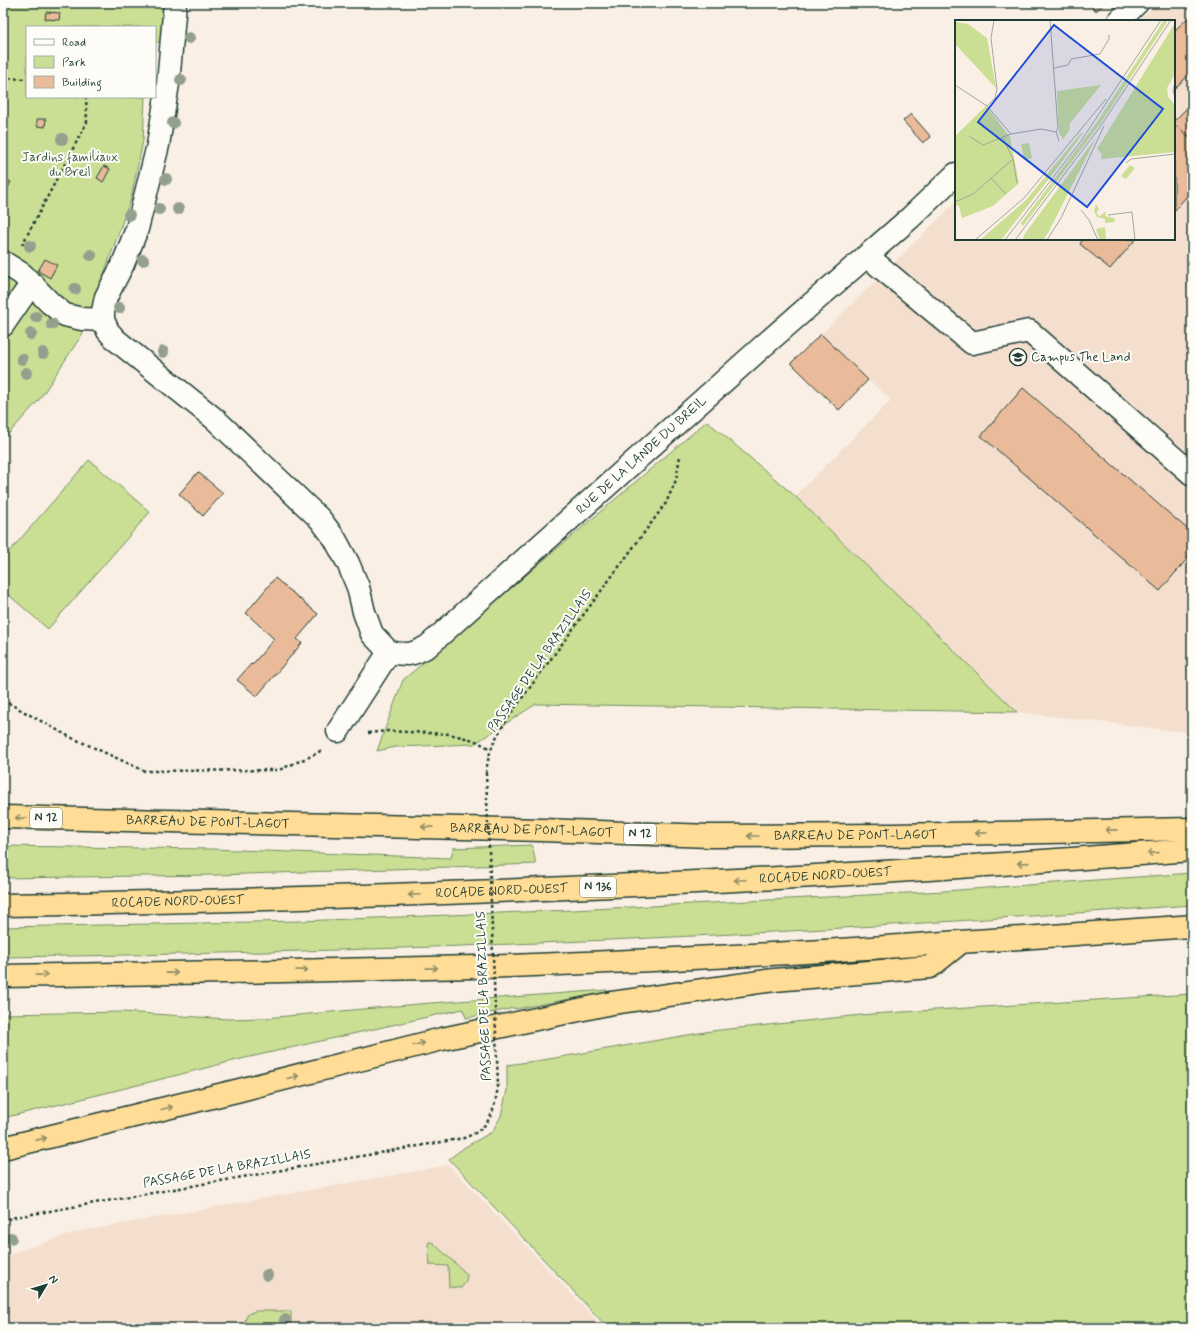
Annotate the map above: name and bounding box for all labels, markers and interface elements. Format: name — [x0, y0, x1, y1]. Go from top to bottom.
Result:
inset map — [955, 20, 1175, 240]
legend — [26, 26, 156, 98]
text: Road — [62, 35, 86, 51]
text: Park — [62, 55, 86, 71]
text: Building — [62, 75, 102, 92]
park label: Jardins familiaux du Breil — [22, 149, 119, 181]
school or university icon: Campus The Land — [1008, 347, 1028, 367]
place label: Campus The Land — [1031, 349, 1130, 366]
street label: RUE DE LA LANDE DU BREIL — [572, 392, 710, 518]
street label: PASSAGE DE LA BRAZILLAIS — [484, 586, 596, 736]
road number: N 12 — [30, 808, 62, 828]
street label: BARREAU DE PONT-LAGOT — [126, 811, 290, 832]
one-way arrow — [15, 814, 28, 822]
street label: BARREAU DE PONT-LAGOT — [450, 819, 614, 841]
one-way arrow — [421, 823, 434, 831]
road number: N 12 — [624, 824, 656, 844]
street label: BARREAU DE PONT-LAGOT — [774, 826, 938, 844]
one-way arrow — [1105, 827, 1118, 834]
one-way arrow — [975, 830, 988, 837]
one-way arrow — [747, 832, 760, 840]
one-way arrow — [1147, 850, 1160, 857]
one-way arrow — [1017, 859, 1030, 866]
street label: ROCADE NORD-OUEST — [759, 863, 893, 887]
one-way arrow — [734, 876, 747, 884]
road number: N 136 — [580, 877, 616, 897]
street label: ROCADE NORD-OUEST — [435, 879, 569, 902]
street label: ROCADE NORD-OUEST — [112, 891, 246, 911]
one-way arrow — [408, 891, 421, 898]
street label: PASSAGE DE LA BRAZILLAIS — [473, 910, 495, 1081]
one-way arrow — [425, 964, 438, 971]
one-way arrow — [295, 966, 308, 974]
one-way arrow — [165, 969, 178, 977]
one-way arrow — [35, 972, 48, 979]
one-way arrow — [413, 1040, 426, 1047]
one-way arrow — [287, 1072, 300, 1080]
one-way arrow — [160, 1104, 173, 1111]
one-way arrow — [34, 1134, 47, 1142]
street label: PASSAGE DE LA BRAZILLAIS — [142, 1146, 313, 1192]
north arrow — [26, 1265, 66, 1305]
text: N — [45, 1272, 61, 1287]

